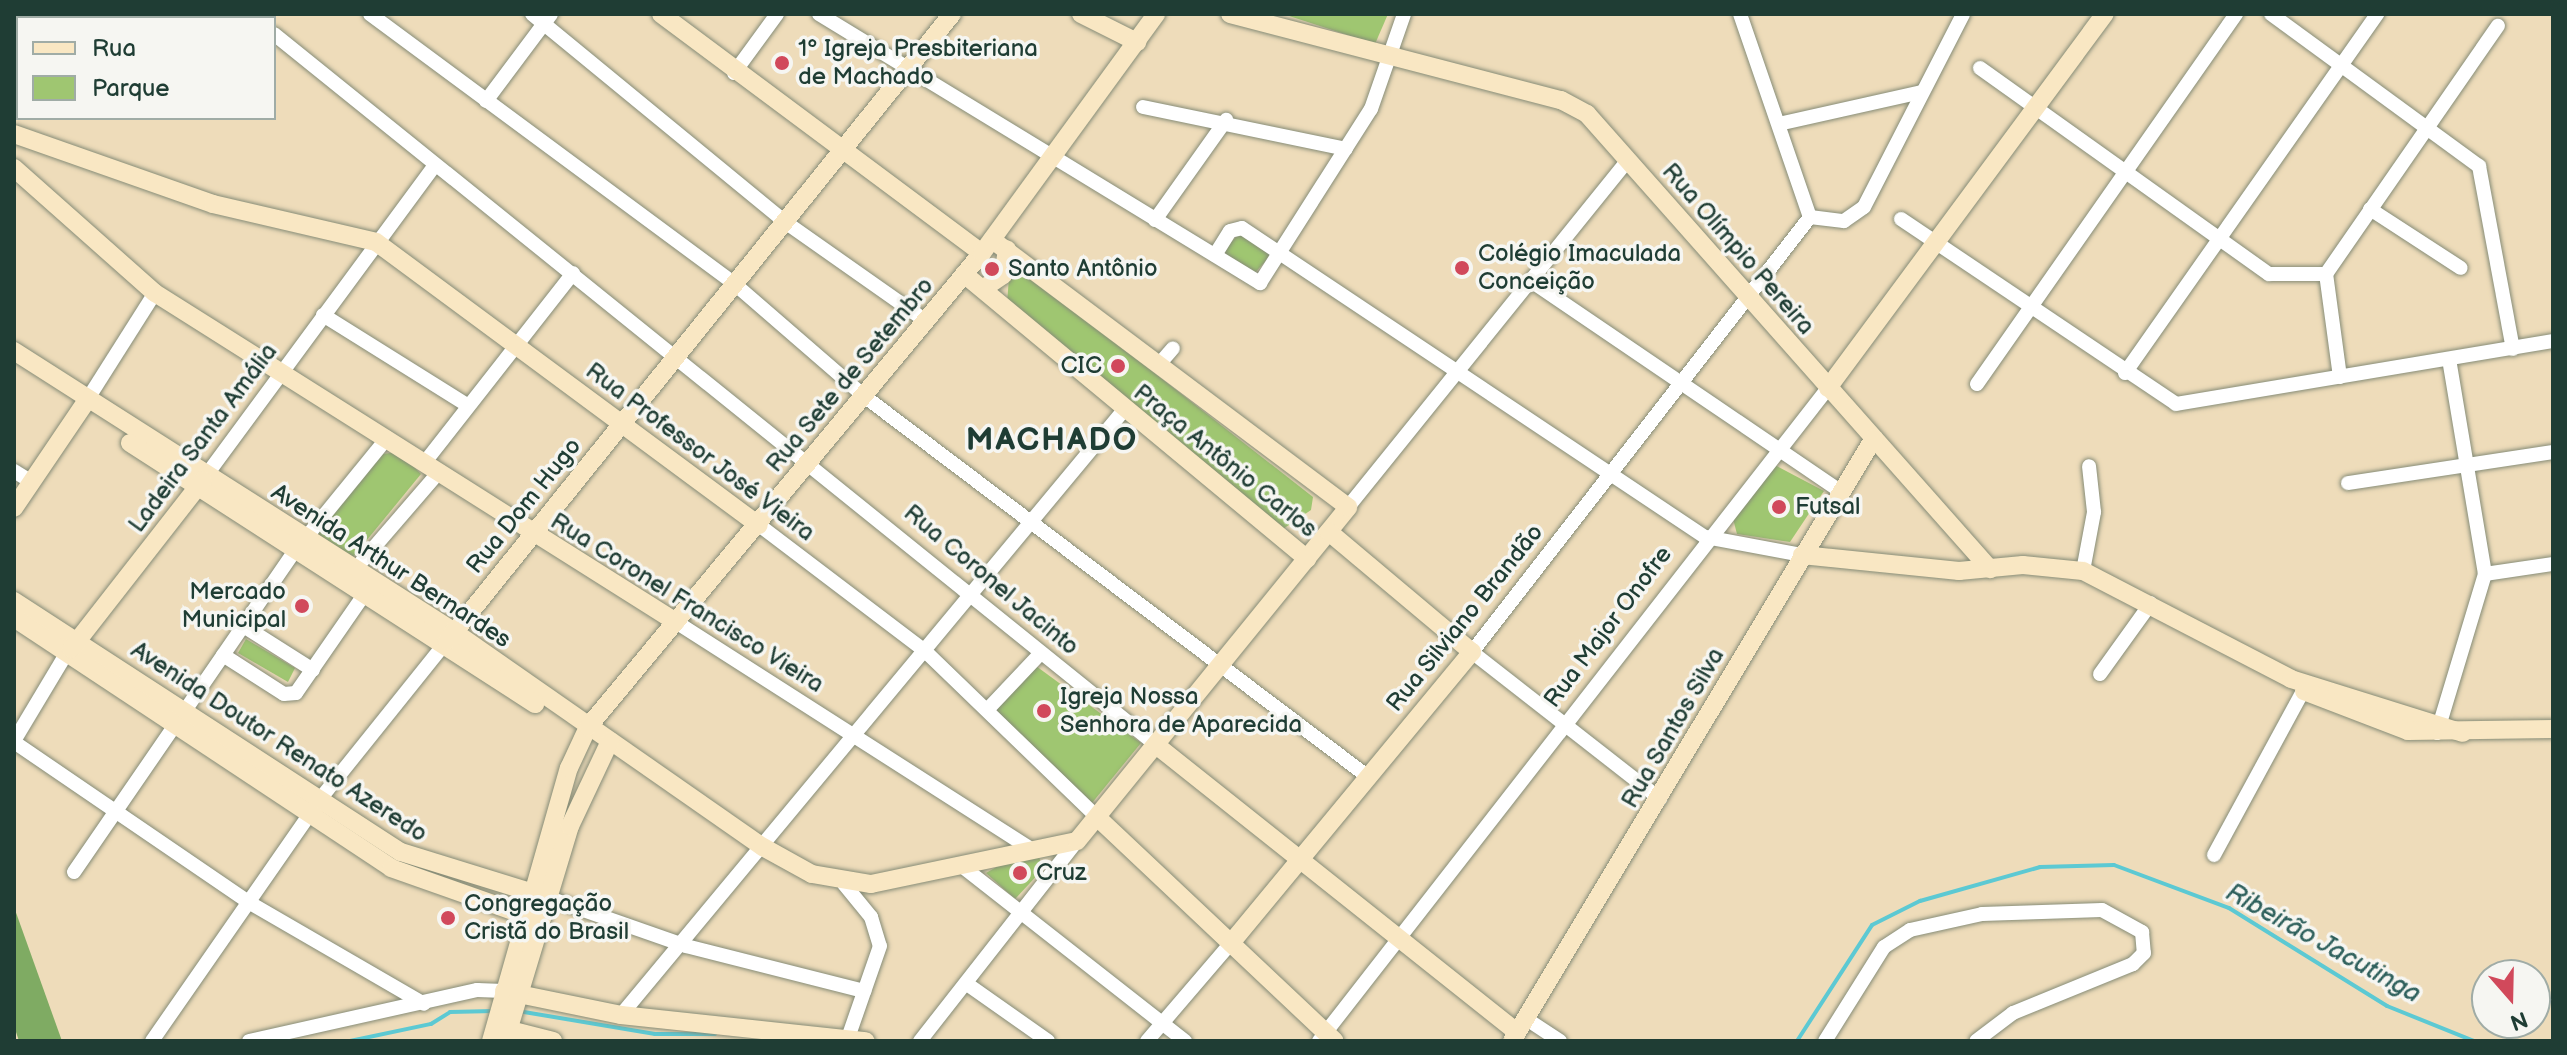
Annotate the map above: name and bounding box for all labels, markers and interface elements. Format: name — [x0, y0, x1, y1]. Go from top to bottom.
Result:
legend — [16, 16, 276, 120]
text: Rua — [92, 34, 136, 63]
place label: 1º Igreja Presbiteriana de Machado — [798, 35, 1038, 91]
marker: 1º Igreja Presbiteriana de Machado — [773, 54, 791, 72]
text: Parque — [92, 74, 170, 103]
street label: Rua Olímpio Pereira — [1656, 157, 1820, 341]
place label: Colégio Imaculada Conceição — [1478, 240, 1681, 296]
place label: Santo Antônio — [1008, 255, 1158, 283]
marker: Colégio Imaculada Conceição — [1453, 259, 1471, 277]
marker: Santo Antônio — [983, 260, 1001, 278]
street label: Rua Sete de Setembro — [760, 271, 940, 479]
street label: Ladeira Santa Amália — [122, 338, 284, 538]
place label: CIC — [1060, 352, 1102, 380]
street label: Rua Professor José Vieira — [579, 356, 821, 548]
marker: CIC — [1109, 357, 1127, 375]
street label: Praça Antônio Carlos — [1128, 378, 1322, 544]
district label: MACHADO — [966, 422, 1138, 460]
street label: Rua Dom Hugo — [461, 432, 587, 580]
street label: Avenida Arthur Bernardes — [266, 478, 516, 654]
place label: Futsal — [1795, 493, 1860, 521]
street label: Rua Coronel Jacinto — [897, 498, 1085, 662]
marker: Futsal — [1770, 498, 1788, 516]
street label: Rua Coronel Francisco Vieira — [545, 507, 829, 699]
street label: Rua Silviano Brandão — [1380, 518, 1550, 718]
street label: Rua Major Onofre — [1538, 541, 1678, 713]
place label: Mercado Municipal — [182, 578, 286, 634]
marker: Mercado Municipal — [293, 597, 311, 615]
street label: Avenida Doutor Renato Azeredo — [126, 635, 432, 849]
street label: Rua Santos Silva — [1615, 642, 1731, 814]
place label: Igreja Nossa Senhora de Aparecida — [1060, 683, 1302, 739]
marker: Igreja Nossa Senhora de Aparecida — [1035, 702, 1053, 720]
place label: Cruz — [1036, 859, 1087, 887]
marker: Cruz — [1011, 864, 1029, 882]
water label: Ribeirão Jacutinga — [2219, 877, 2427, 1011]
place label: Congregação Cristã do Brasil — [464, 890, 629, 946]
marker: Congregação Cristã do Brasil — [439, 909, 457, 927]
north arrow — [2471, 959, 2551, 1039]
text: N — [2506, 1005, 2531, 1036]

